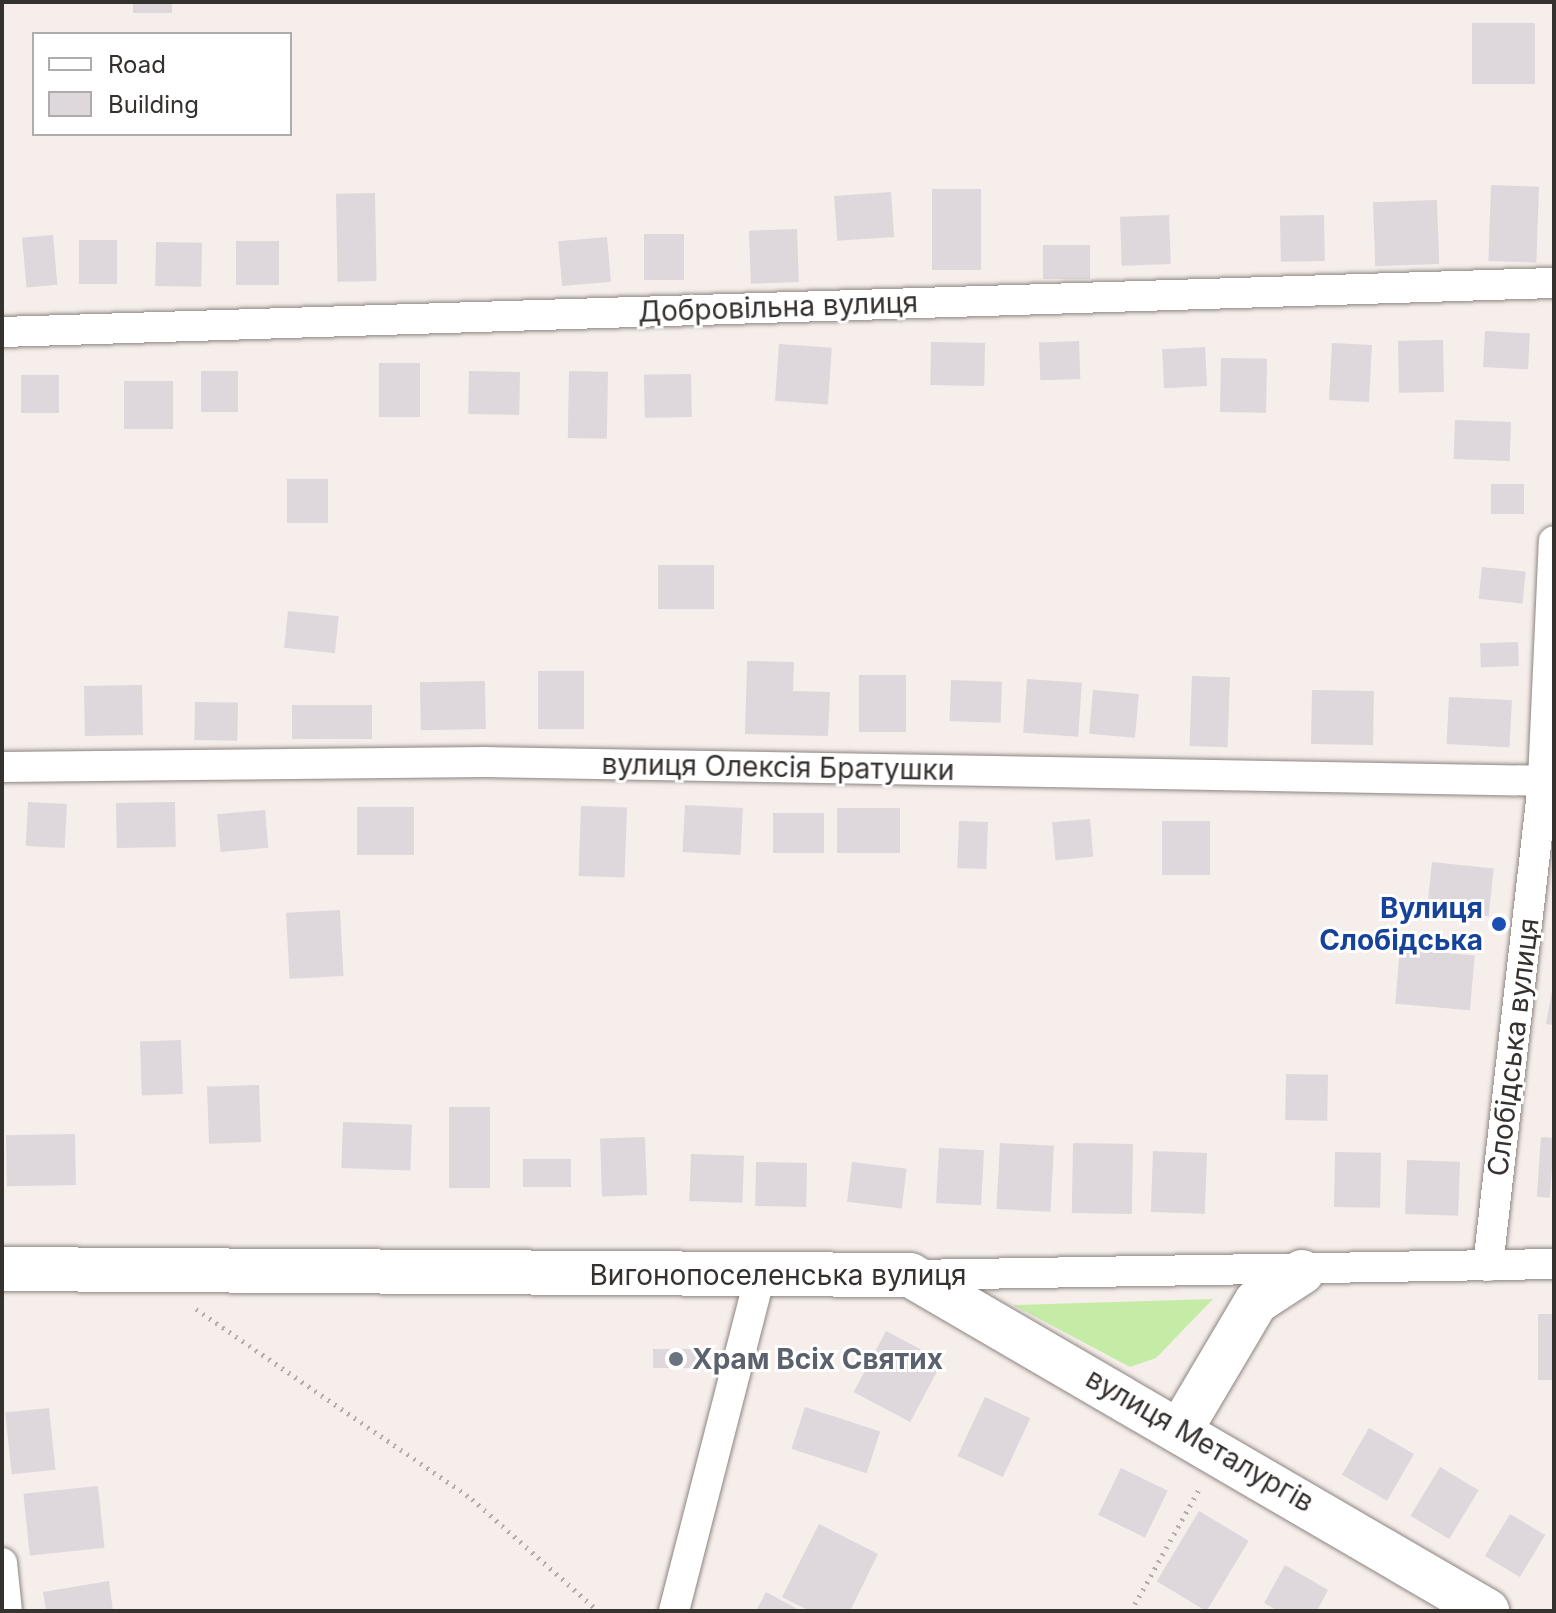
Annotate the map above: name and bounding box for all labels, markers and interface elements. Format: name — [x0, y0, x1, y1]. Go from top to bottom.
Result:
legend — [32, 32, 292, 136]
text: Road — [108, 50, 166, 79]
text: Building — [108, 90, 199, 119]
street label: Добровільна вулиця — [638, 285, 918, 329]
street label: вулиця Олексія Братушки — [601, 747, 955, 787]
place label: Вулиця Слобідська — [1319, 891, 1483, 957]
marker: Вулиця Слобідська — [1490, 915, 1508, 933]
street label: Слобідська вулиця — [1480, 916, 1546, 1178]
street label: Вигонопоселенська вулиця — [590, 1258, 966, 1292]
place label: Храм Всіх Святих — [692, 1342, 943, 1376]
marker: Храм Всіх Святих — [667, 1350, 685, 1368]
street label: вулиця Металургів — [1080, 1361, 1320, 1519]

